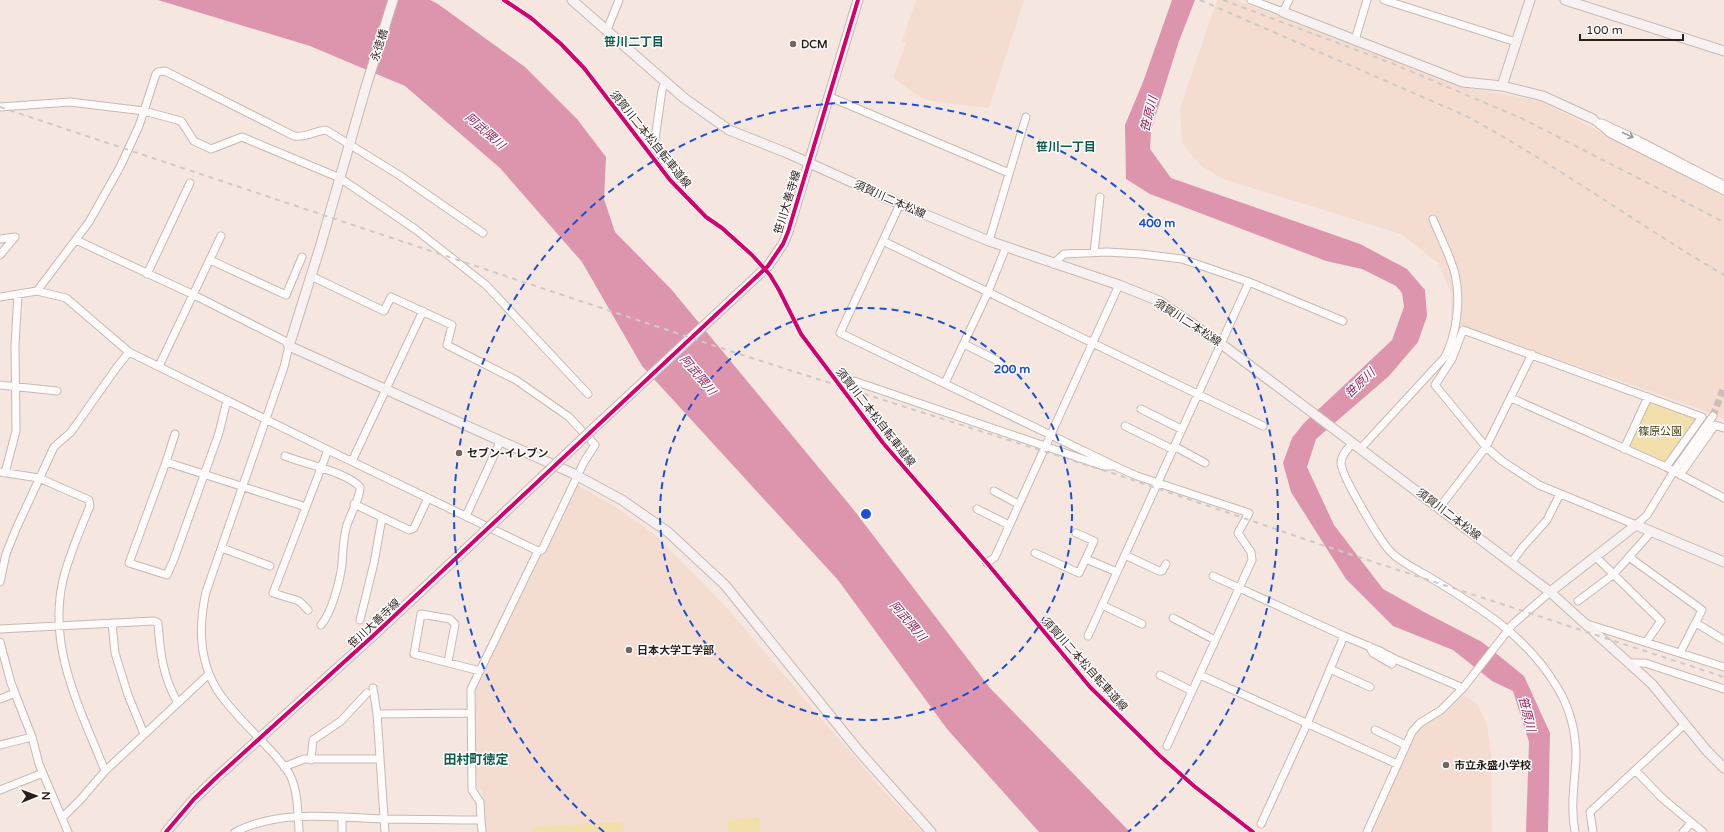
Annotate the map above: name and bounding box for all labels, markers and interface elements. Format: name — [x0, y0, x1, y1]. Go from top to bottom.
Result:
scale bar — [1580, 16, 1683, 42]
text: 100 m — [1586, 23, 1623, 37]
street label: 永徳橋 — [368, 27, 391, 63]
district label: 笹川二丁目 — [604, 35, 664, 49]
place label: DCM — [801, 38, 828, 51]
marker: DCM — [788, 39, 798, 49]
street label: 須賀川二本松自転車道線 — [607, 88, 694, 190]
water label: 笹原川 — [1138, 93, 1161, 133]
water label: 阿武隈川 — [462, 110, 509, 153]
one-way arrow — [1622, 132, 1634, 139]
district label: 笹川一丁目 — [1036, 140, 1096, 154]
street label: 笹川大善寺線 — [772, 169, 803, 236]
street label: 須賀川二本松線 — [852, 178, 928, 221]
text: 400 m — [1139, 216, 1175, 230]
street label: 須賀川二本松線 — [1152, 296, 1224, 349]
water label: 阿武隈川 — [677, 352, 720, 399]
text: 200 m — [994, 362, 1030, 376]
water label: 笹原川 — [1342, 364, 1379, 401]
street label: 須賀川二本松自転車道線 — [833, 366, 918, 469]
park label: 篠原公園 — [1638, 425, 1682, 438]
place label: セブン-イレブン — [467, 447, 549, 460]
marker: セブン-イレブン — [454, 448, 464, 458]
street label: 須賀川二本松線 — [1414, 486, 1483, 543]
centre of rings — [859, 507, 873, 521]
street label: 笹川大善寺線 — [346, 596, 403, 651]
water label: 阿武隈川 — [887, 598, 930, 645]
street label: 須賀川二本松自転車道線 — [1039, 615, 1130, 714]
place label: 日本大学工学部 — [637, 644, 714, 657]
marker: 日本大学工学部 — [624, 645, 634, 655]
water label: 笹原川 — [1516, 695, 1539, 735]
district label: 田村町徳定 — [443, 752, 509, 768]
place label: 市立永盛小学校 — [1454, 759, 1531, 772]
marker: 市立永盛小学校 — [1441, 760, 1451, 770]
north arrow — [16, 776, 56, 816]
text: N — [39, 791, 52, 800]

